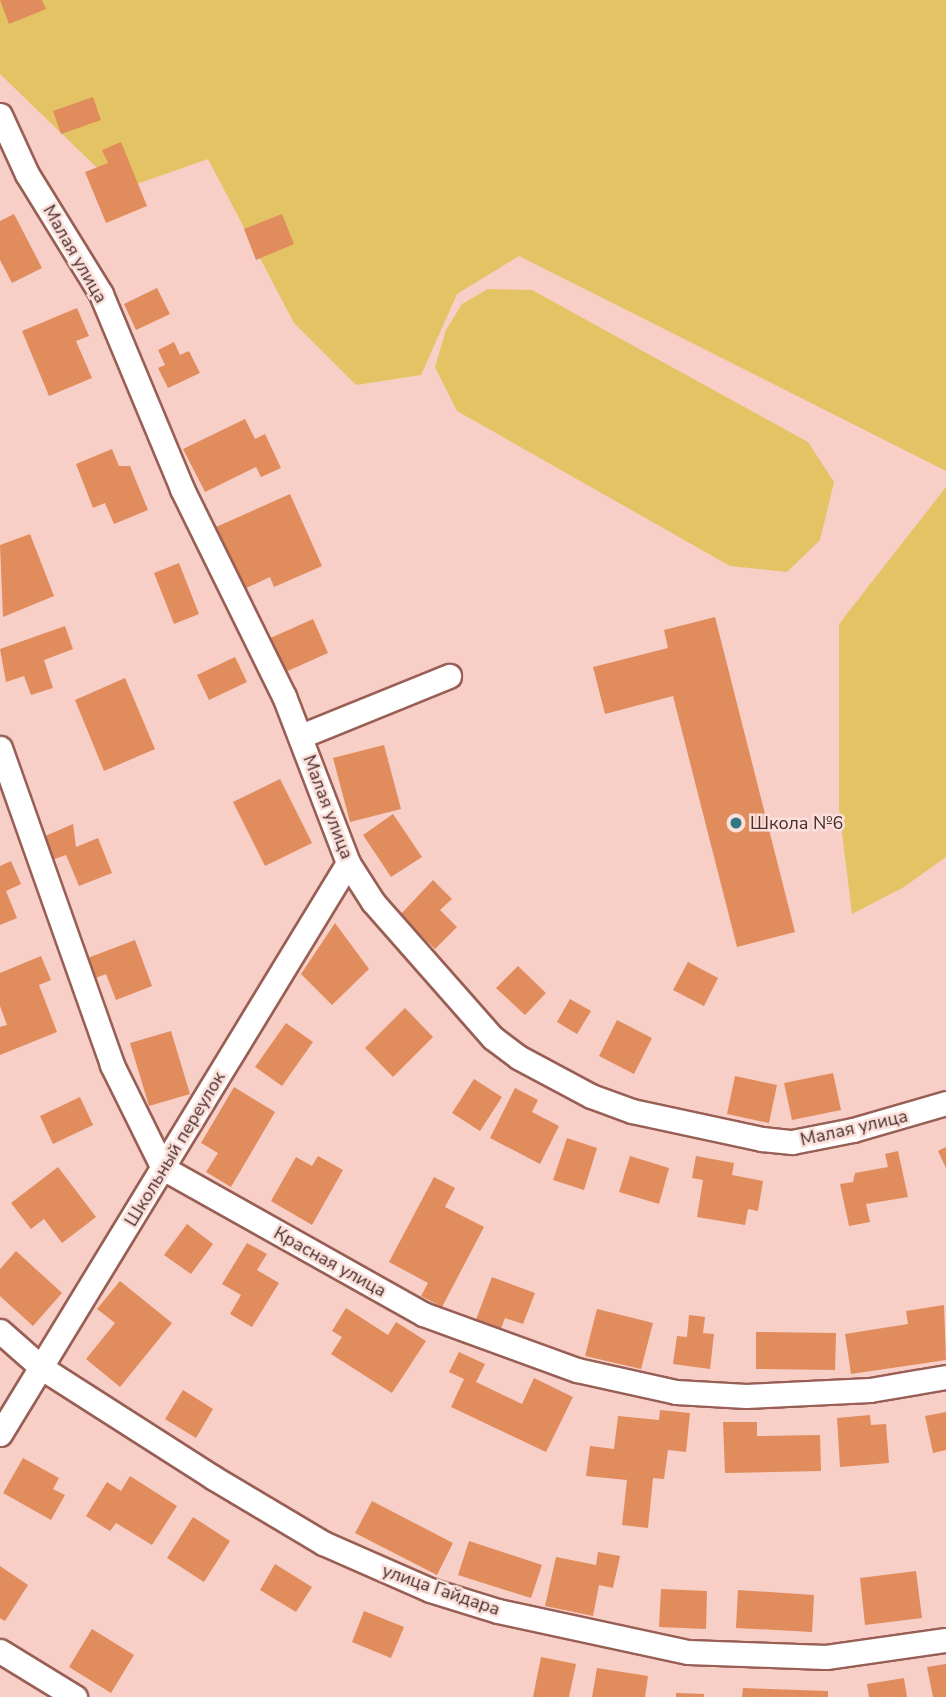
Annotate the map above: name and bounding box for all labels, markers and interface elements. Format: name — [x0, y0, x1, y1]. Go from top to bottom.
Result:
street label: Малая улица — [38, 201, 112, 307]
street label: Малая улица — [298, 752, 358, 862]
place label: Школа №6 — [750, 812, 843, 834]
marker: Школа №6 — [728, 815, 744, 831]
street label: Школьный переулок — [120, 1068, 230, 1230]
street label: Малая улица — [798, 1105, 910, 1151]
street label: Красная улица — [270, 1222, 390, 1302]
street label: улица Гайдара — [379, 1560, 503, 1620]

